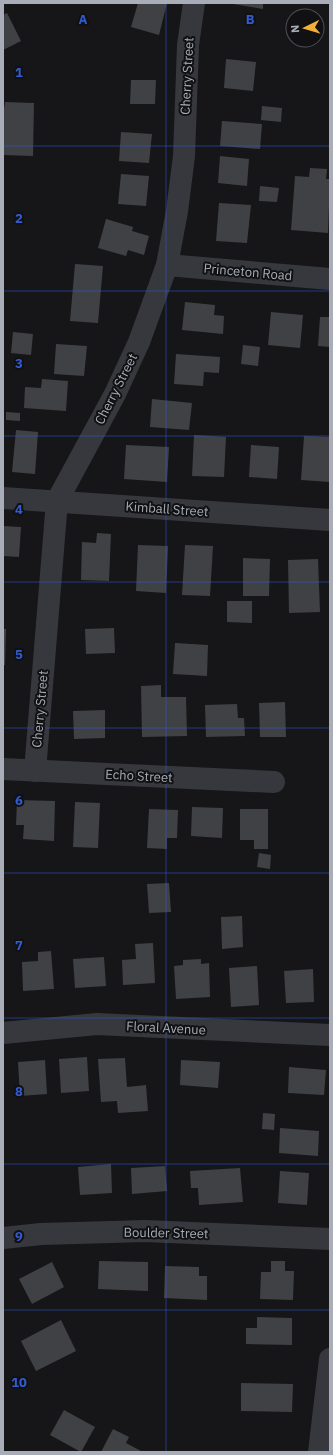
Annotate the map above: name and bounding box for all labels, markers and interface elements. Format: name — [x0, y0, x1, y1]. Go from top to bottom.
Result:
north arrow — [285, 8, 325, 48]
text: A — [79, 11, 88, 28]
text: B — [246, 11, 255, 28]
text: N — [288, 24, 302, 33]
street label: Cherry Street — [176, 37, 198, 115]
text: 1 — [15, 64, 23, 81]
text: 2 — [15, 210, 23, 227]
street label: Princeton Road — [203, 260, 293, 284]
street label: Cherry Street — [91, 351, 141, 427]
text: 3 — [15, 355, 23, 372]
street label: Kimball Street — [125, 498, 209, 520]
text: 4 — [15, 501, 23, 518]
text: 5 — [15, 646, 23, 663]
street label: Cherry Street — [28, 670, 52, 748]
street label: Echo Street — [105, 766, 173, 786]
text: 6 — [15, 792, 23, 809]
text: 7 — [15, 937, 23, 954]
street label: Floral Avenue — [126, 1017, 206, 1039]
text: 8 — [15, 1083, 23, 1100]
street label: Boulder Street — [123, 1224, 209, 1242]
text: 9 — [15, 1228, 23, 1245]
text: 10 — [11, 1374, 27, 1391]

